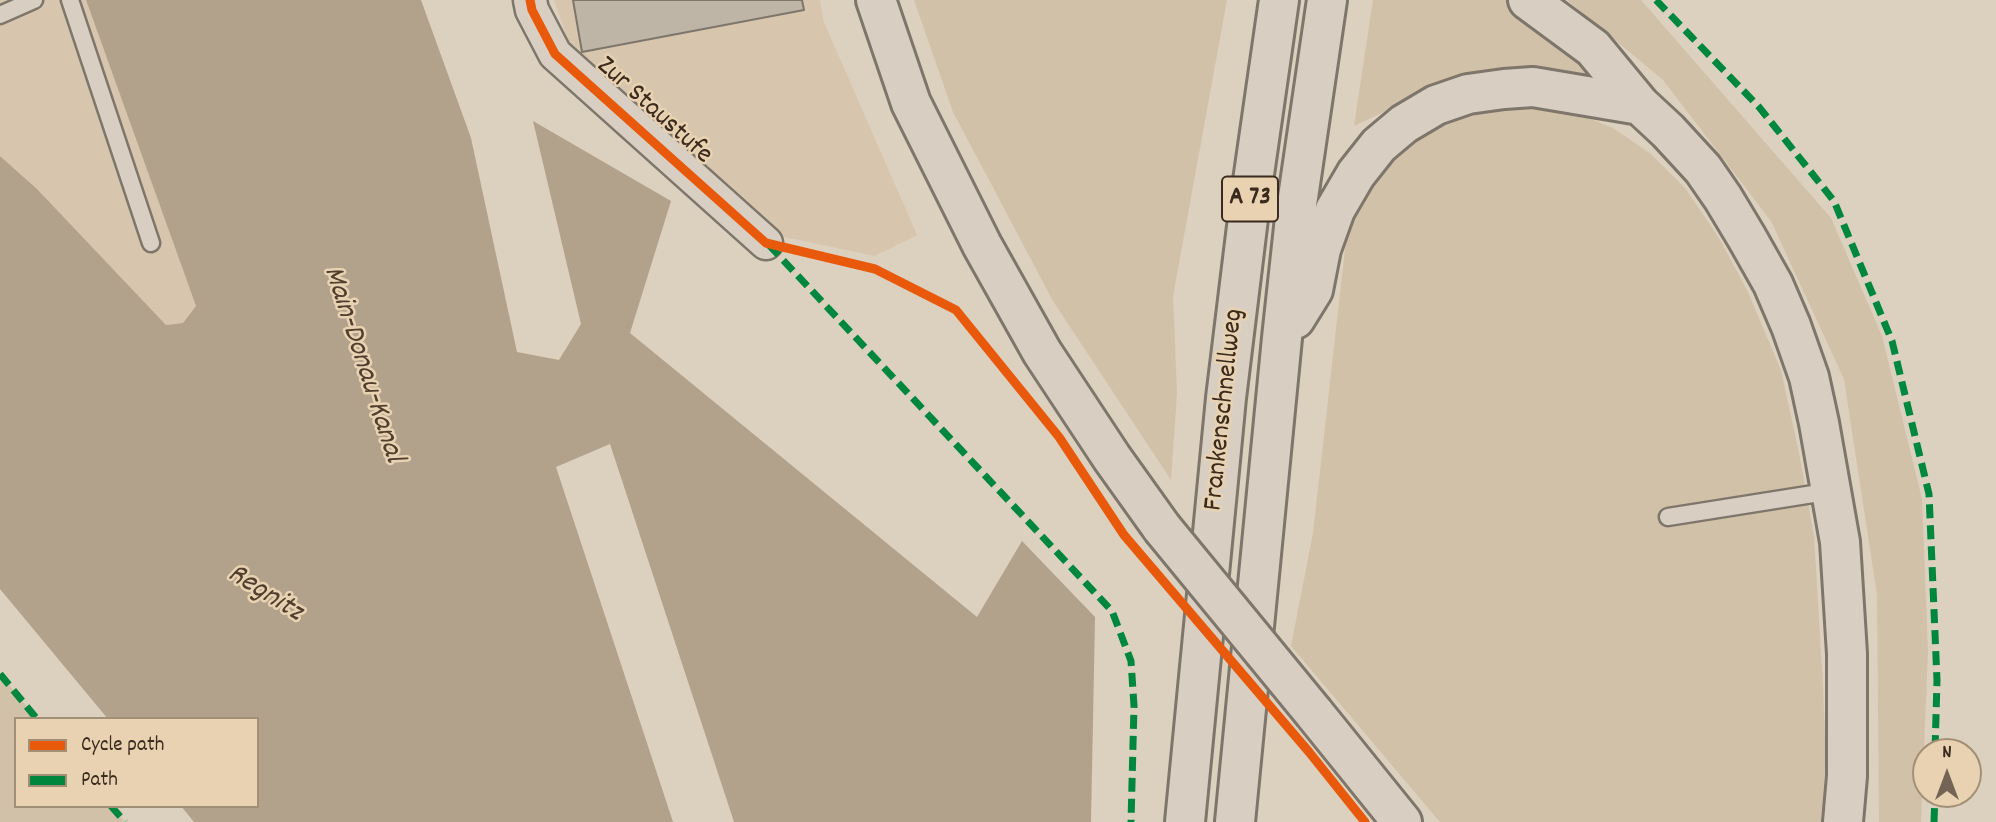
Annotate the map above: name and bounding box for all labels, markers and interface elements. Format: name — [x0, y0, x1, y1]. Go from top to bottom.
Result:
street label: Zur Staustufe — [588, 51, 718, 173]
road number: A 73 — [1222, 176, 1278, 222]
water label: Main-Donau-Kanal — [312, 262, 410, 468]
street label: Frankenschnellweg — [1199, 307, 1253, 513]
water label: Regnitz — [219, 558, 309, 632]
legend — [14, 717, 259, 808]
text: Cycle path — [81, 731, 164, 761]
north arrow — [1912, 738, 1982, 808]
text: N — [1942, 740, 1952, 767]
text: Path — [81, 766, 118, 796]

